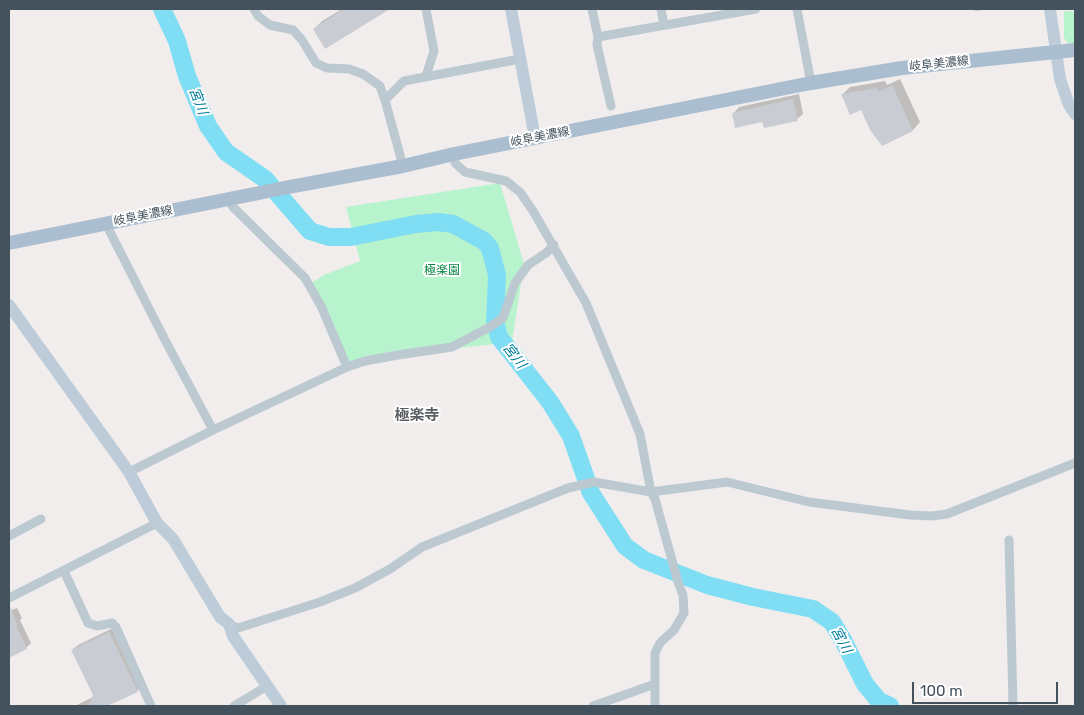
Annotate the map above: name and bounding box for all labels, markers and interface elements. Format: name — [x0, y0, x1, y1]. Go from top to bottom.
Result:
street label: 岐阜美濃線 — [908, 54, 970, 74]
water label: 宮川 — [185, 85, 211, 117]
street label: 岐阜美濃線 — [509, 124, 571, 150]
street label: 岐阜美濃線 — [112, 203, 174, 229]
park label: 極楽園 — [424, 264, 460, 278]
water label: 宮川 — [499, 340, 529, 372]
district label: 極楽寺 — [395, 407, 439, 425]
water label: 宮川 — [827, 624, 855, 656]
scale bar — [914, 672, 1060, 704]
text: 100 m — [920, 682, 962, 700]

